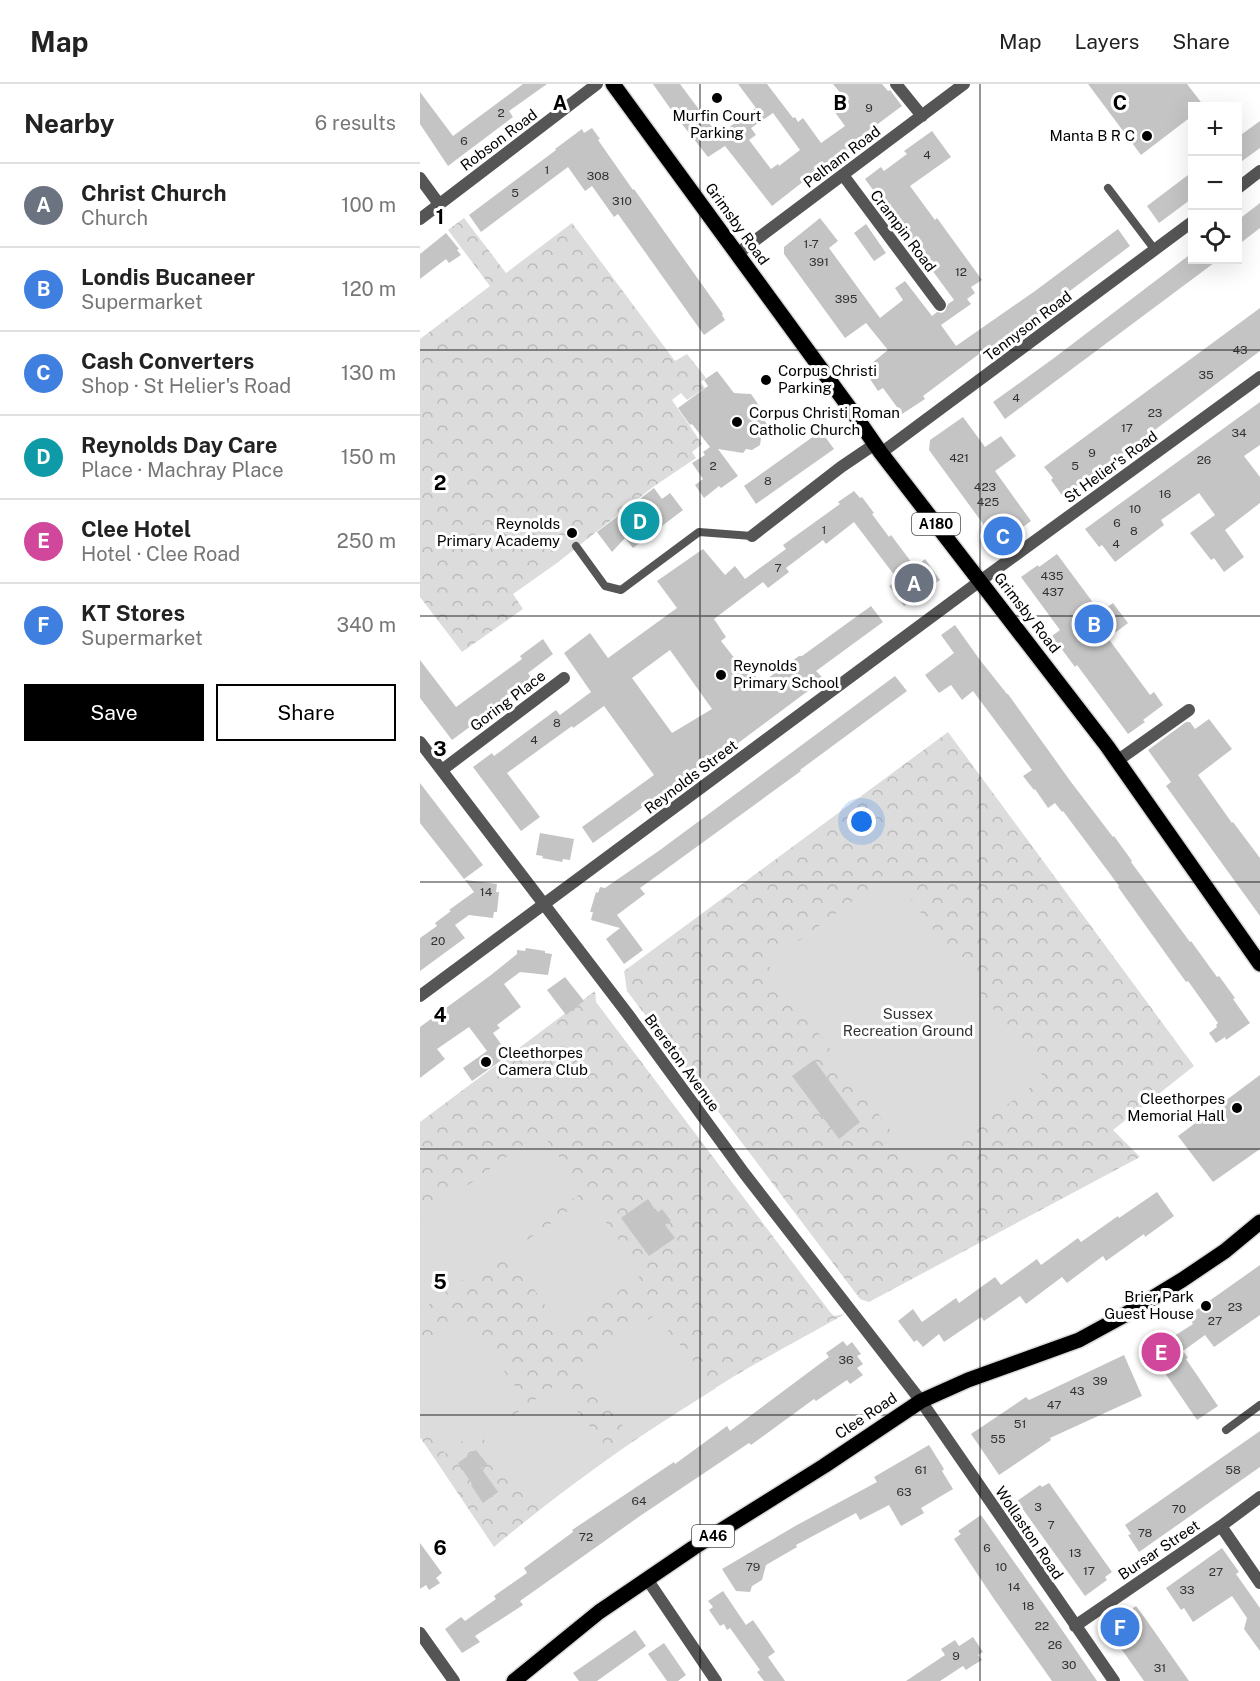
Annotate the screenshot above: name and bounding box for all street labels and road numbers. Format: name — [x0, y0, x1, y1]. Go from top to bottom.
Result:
street label: Robson Road — [457, 105, 540, 174]
street label: Pelham Road — [800, 122, 883, 191]
street label: Grimsby Road — [702, 179, 773, 268]
street label: Crampin Road — [867, 187, 940, 275]
street label: Tennyson Road — [981, 287, 1075, 364]
street label: St Helier's Road — [1061, 427, 1161, 506]
road number: A180 — [912, 513, 960, 535]
street label: Grimsby Road — [991, 569, 1064, 656]
street label: Goring Place — [467, 667, 549, 734]
street label: Reynolds Street — [641, 736, 740, 817]
street label: Brereton Avenue — [641, 1011, 723, 1115]
street label: Clee Road — [832, 1389, 900, 1442]
street label: Wollaston Road — [992, 1483, 1067, 1582]
street label: Bursar Street — [1115, 1516, 1203, 1583]
road number: A46 — [692, 1525, 734, 1547]

